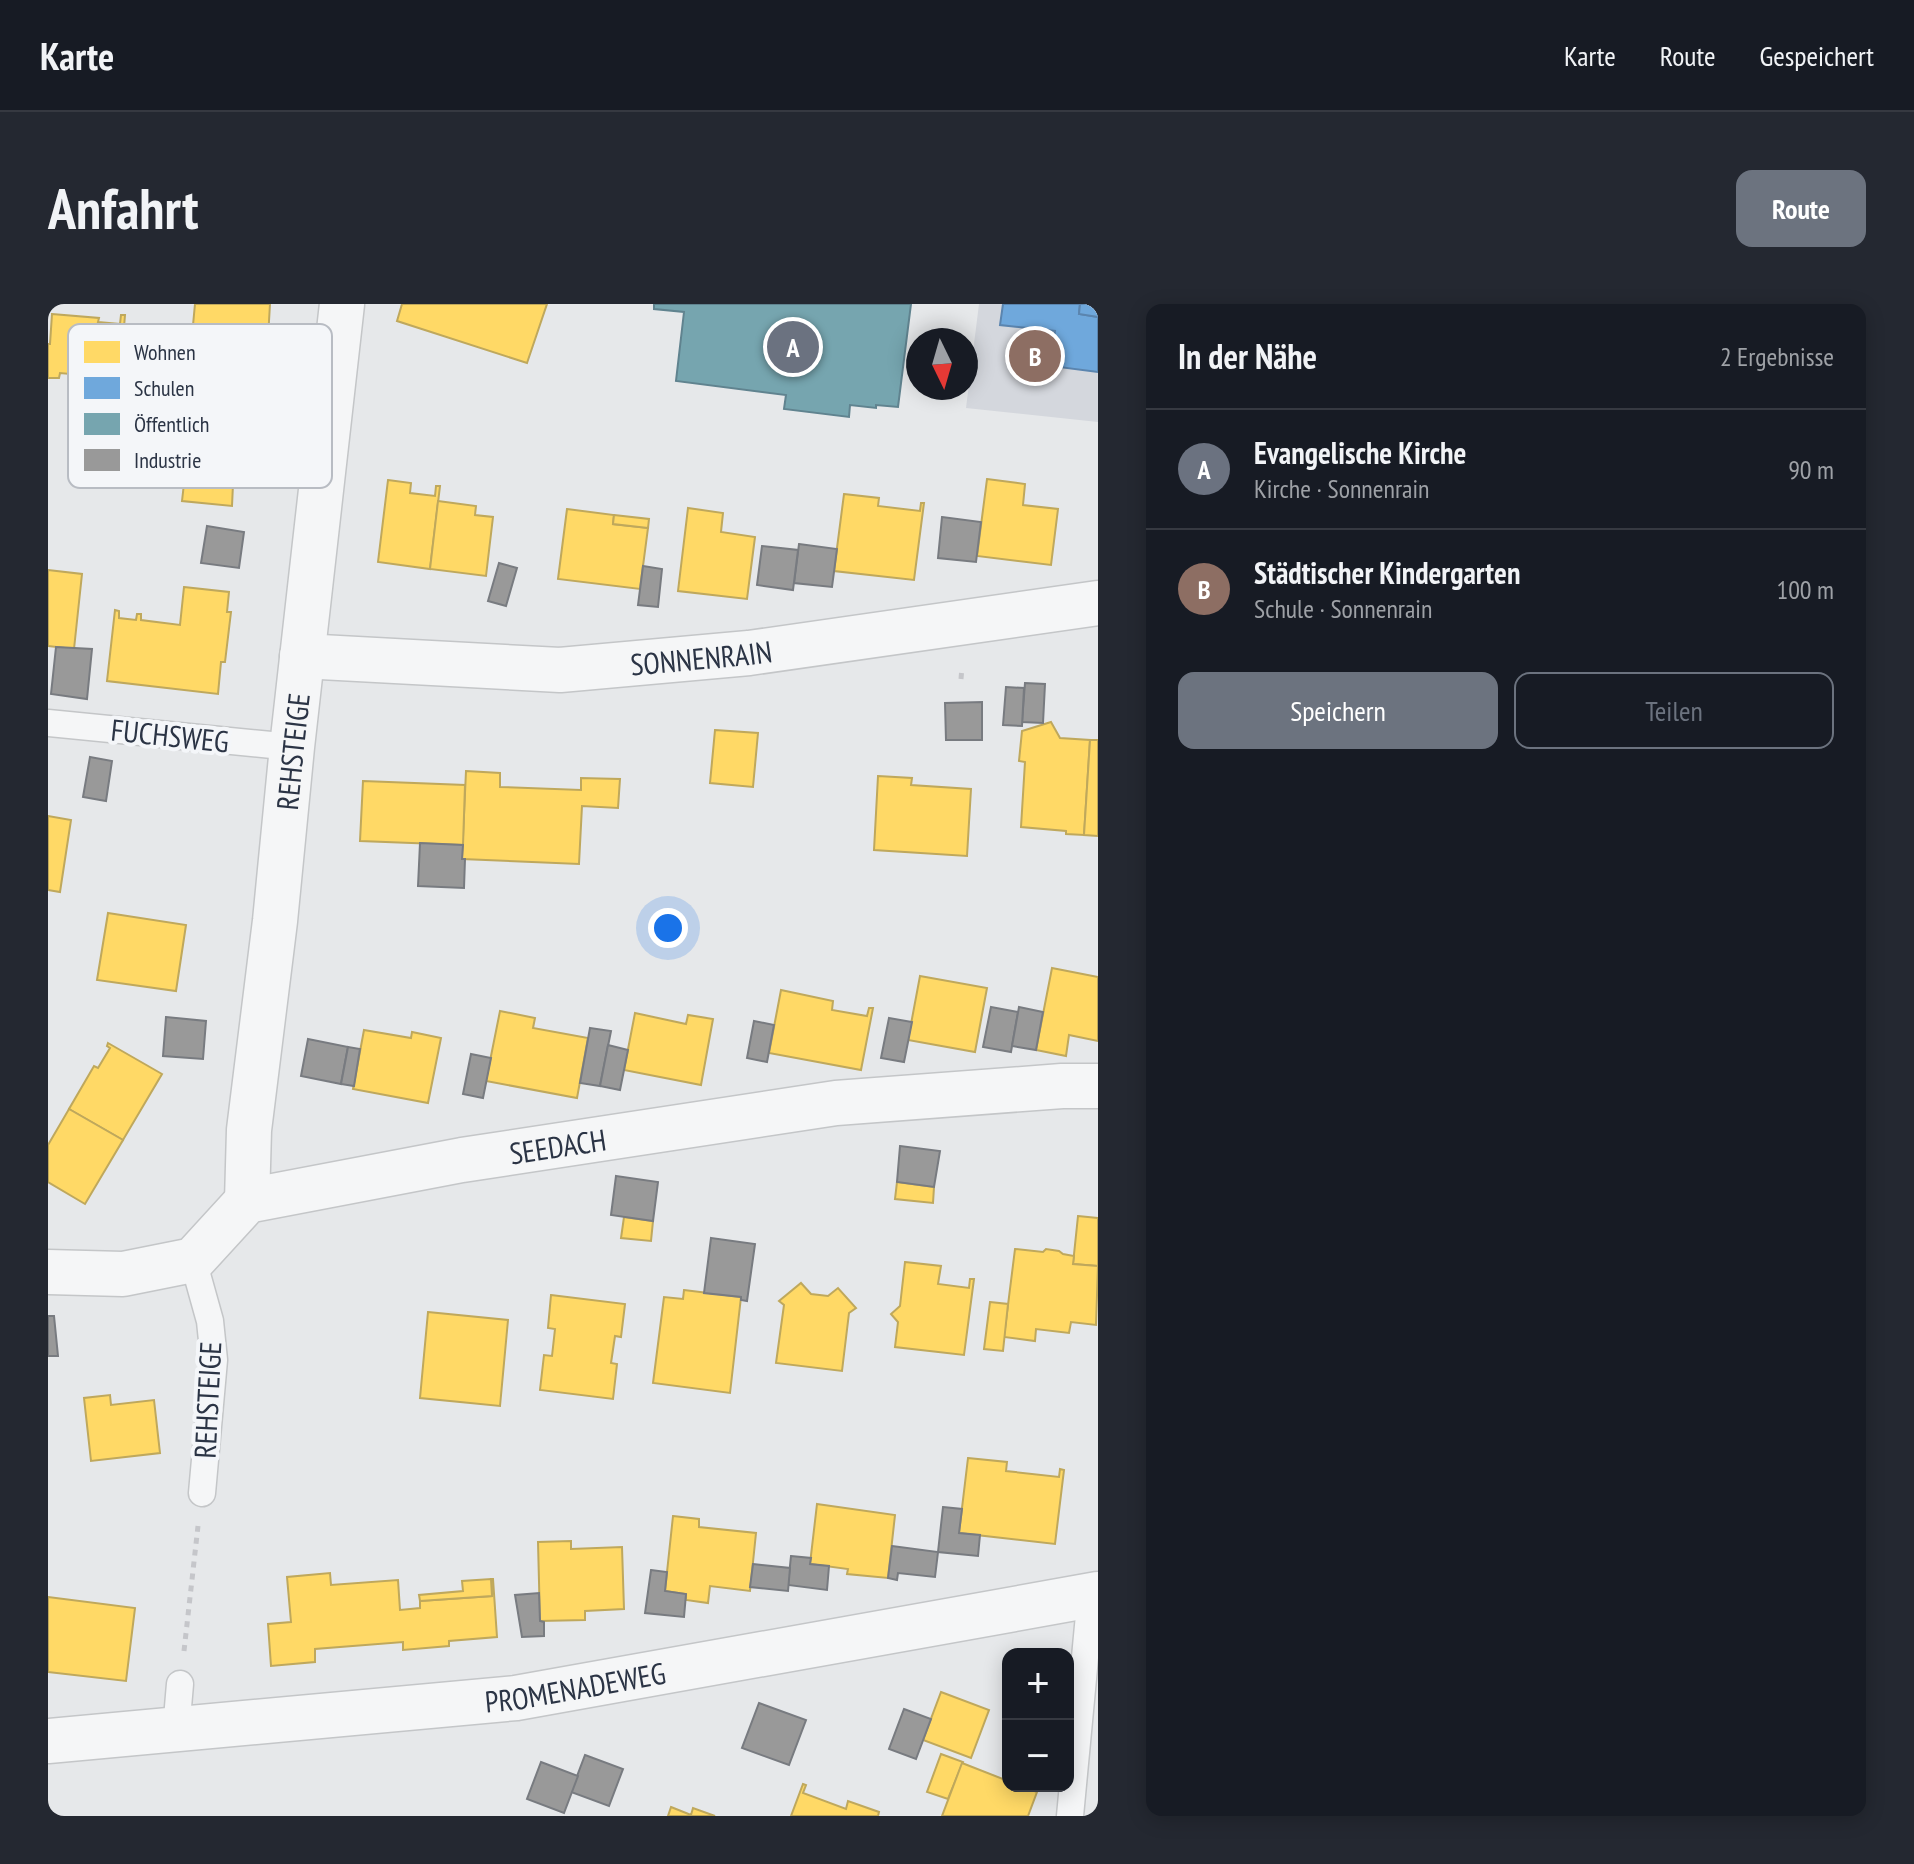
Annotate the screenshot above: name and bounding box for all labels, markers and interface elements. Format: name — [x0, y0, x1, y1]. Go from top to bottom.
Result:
text: Karte — [40, 31, 114, 80]
text: Karte — [1564, 37, 1616, 74]
text: Route — [1660, 37, 1715, 74]
text: Gespeichert — [1759, 37, 1874, 74]
button: Route — [1736, 170, 1866, 247]
text: Anfahrt — [48, 172, 199, 244]
pin: A — [767, 317, 819, 377]
legend — [68, 324, 332, 488]
pin: B — [1009, 326, 1061, 386]
north arrow — [906, 328, 978, 400]
text: In der Nähe — [1178, 334, 1317, 378]
text: Wohnen — [134, 338, 196, 366]
text: 2 Ergebnisse — [1720, 340, 1834, 373]
text: Schulen — [134, 374, 194, 402]
text: Öffentlich — [134, 410, 209, 438]
text: Evangelische Kirche — [1254, 433, 1466, 472]
text: Industrie — [134, 446, 201, 474]
text: A — [1197, 453, 1211, 486]
text: 90 m — [1788, 453, 1834, 486]
text: Kirche · Sonnenrain — [1254, 472, 1430, 505]
text: Städtischer Kindergarten — [1254, 553, 1520, 592]
text: B — [1198, 573, 1210, 606]
text: 100 m — [1776, 573, 1834, 606]
text: Schule · Sonnenrain — [1254, 592, 1432, 625]
street label: SONNENRAIN — [629, 630, 774, 683]
button: Speichern — [1178, 672, 1498, 749]
button: Teilen — [1514, 672, 1834, 749]
street label: REHSTEIGE — [266, 691, 317, 812]
street label: FUCHSWEG — [109, 709, 231, 761]
your location — [648, 908, 688, 948]
street label: SEEDACH — [507, 1119, 609, 1172]
street label: REHSTEIGE — [184, 1341, 230, 1459]
map controls — [1002, 1648, 1074, 1792]
button: + — [1002, 1648, 1074, 1720]
street label: PROMENADEWEG — [483, 1652, 668, 1720]
button: − — [1002, 1720, 1074, 1792]

